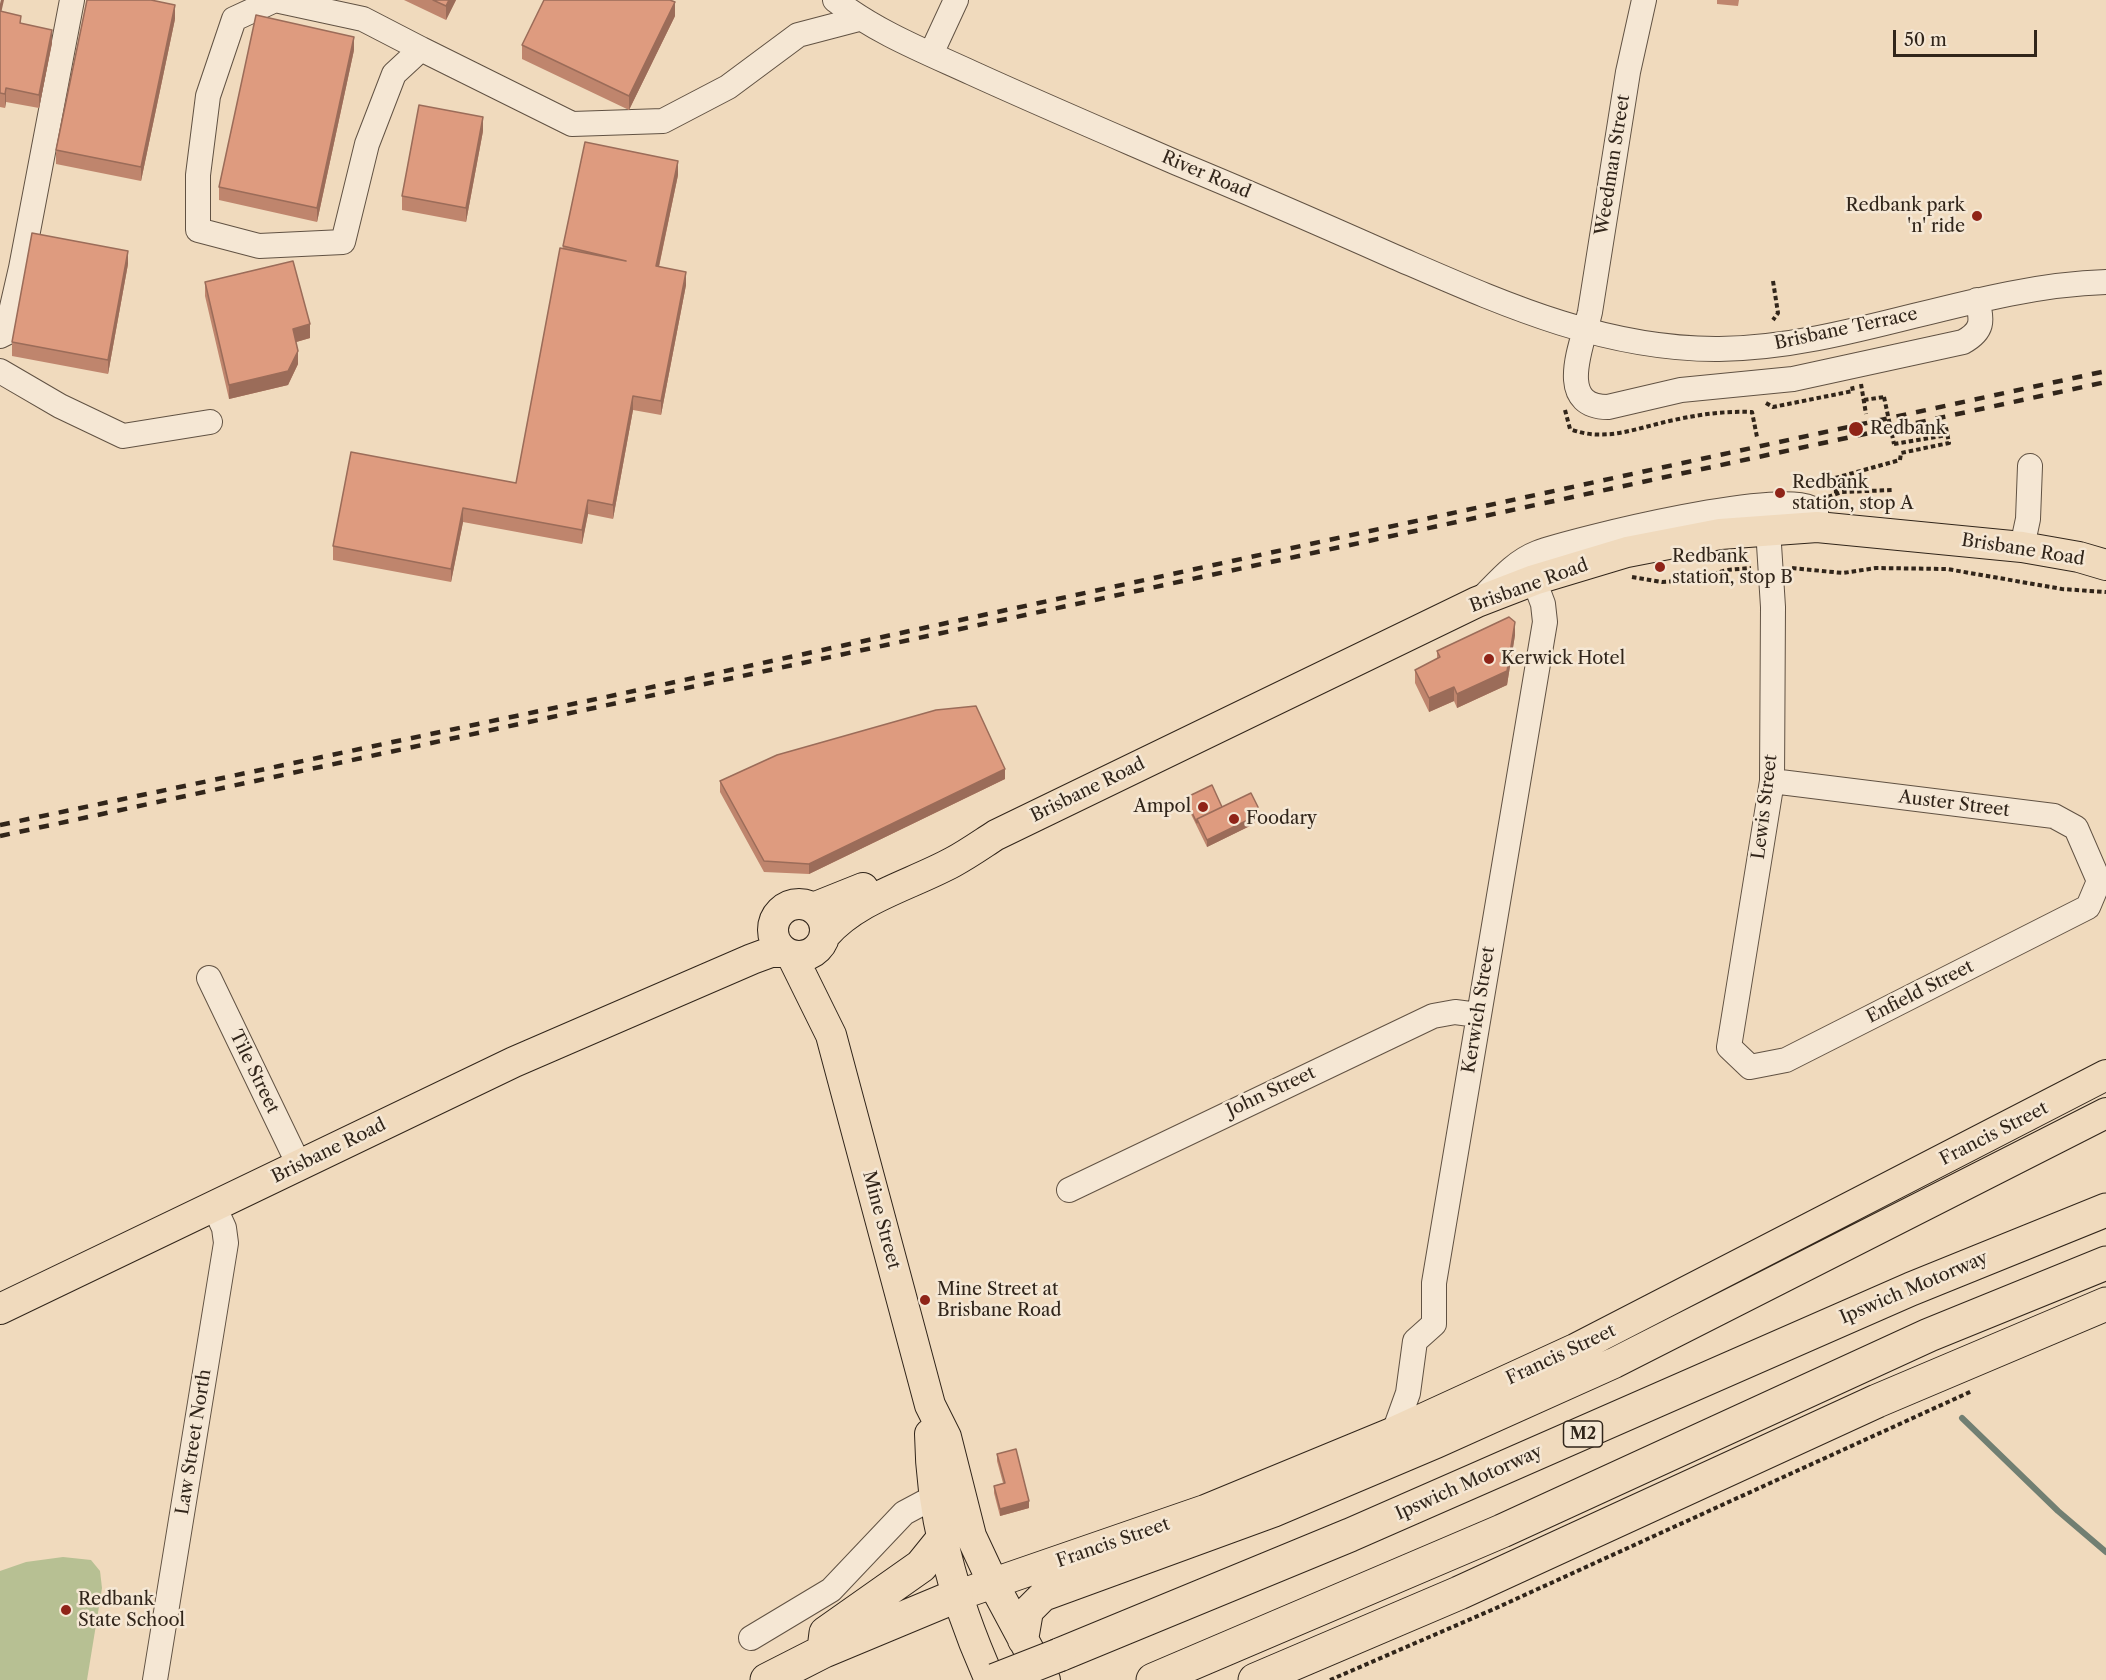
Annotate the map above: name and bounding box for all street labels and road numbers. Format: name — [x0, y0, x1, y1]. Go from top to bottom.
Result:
street label: Weedman Street — [1591, 93, 1635, 237]
street label: River Road — [1158, 147, 1254, 203]
street label: Brisbane Terrace — [1772, 303, 1920, 355]
street label: Brisbane Road — [1960, 530, 2086, 570]
street label: Brisbane Road — [1467, 555, 1591, 617]
street label: Brisbane Road — [1027, 753, 1149, 827]
street label: Lewis Street — [1748, 753, 1782, 861]
street label: Auster Street — [1897, 786, 2011, 822]
street label: Kerwich Street — [1458, 945, 1500, 1075]
street label: Enfield Street — [1863, 956, 1977, 1028]
street label: Tile Street — [225, 1027, 283, 1117]
street label: John Street — [1223, 1062, 1319, 1122]
street label: Francis Street — [1936, 1097, 2052, 1171]
street label: Brisbane Road — [268, 1114, 390, 1188]
street label: Mine Street — [858, 1169, 904, 1271]
street label: Ipswich Motorway — [1837, 1247, 1991, 1329]
street label: Francis Street — [1503, 1320, 1619, 1390]
street label: Law Street North — [172, 1368, 216, 1516]
road number: M2 — [1564, 1421, 1602, 1447]
street label: Ipswich Motorway — [1392, 1441, 1546, 1525]
street label: Francis Street — [1053, 1514, 1173, 1572]

